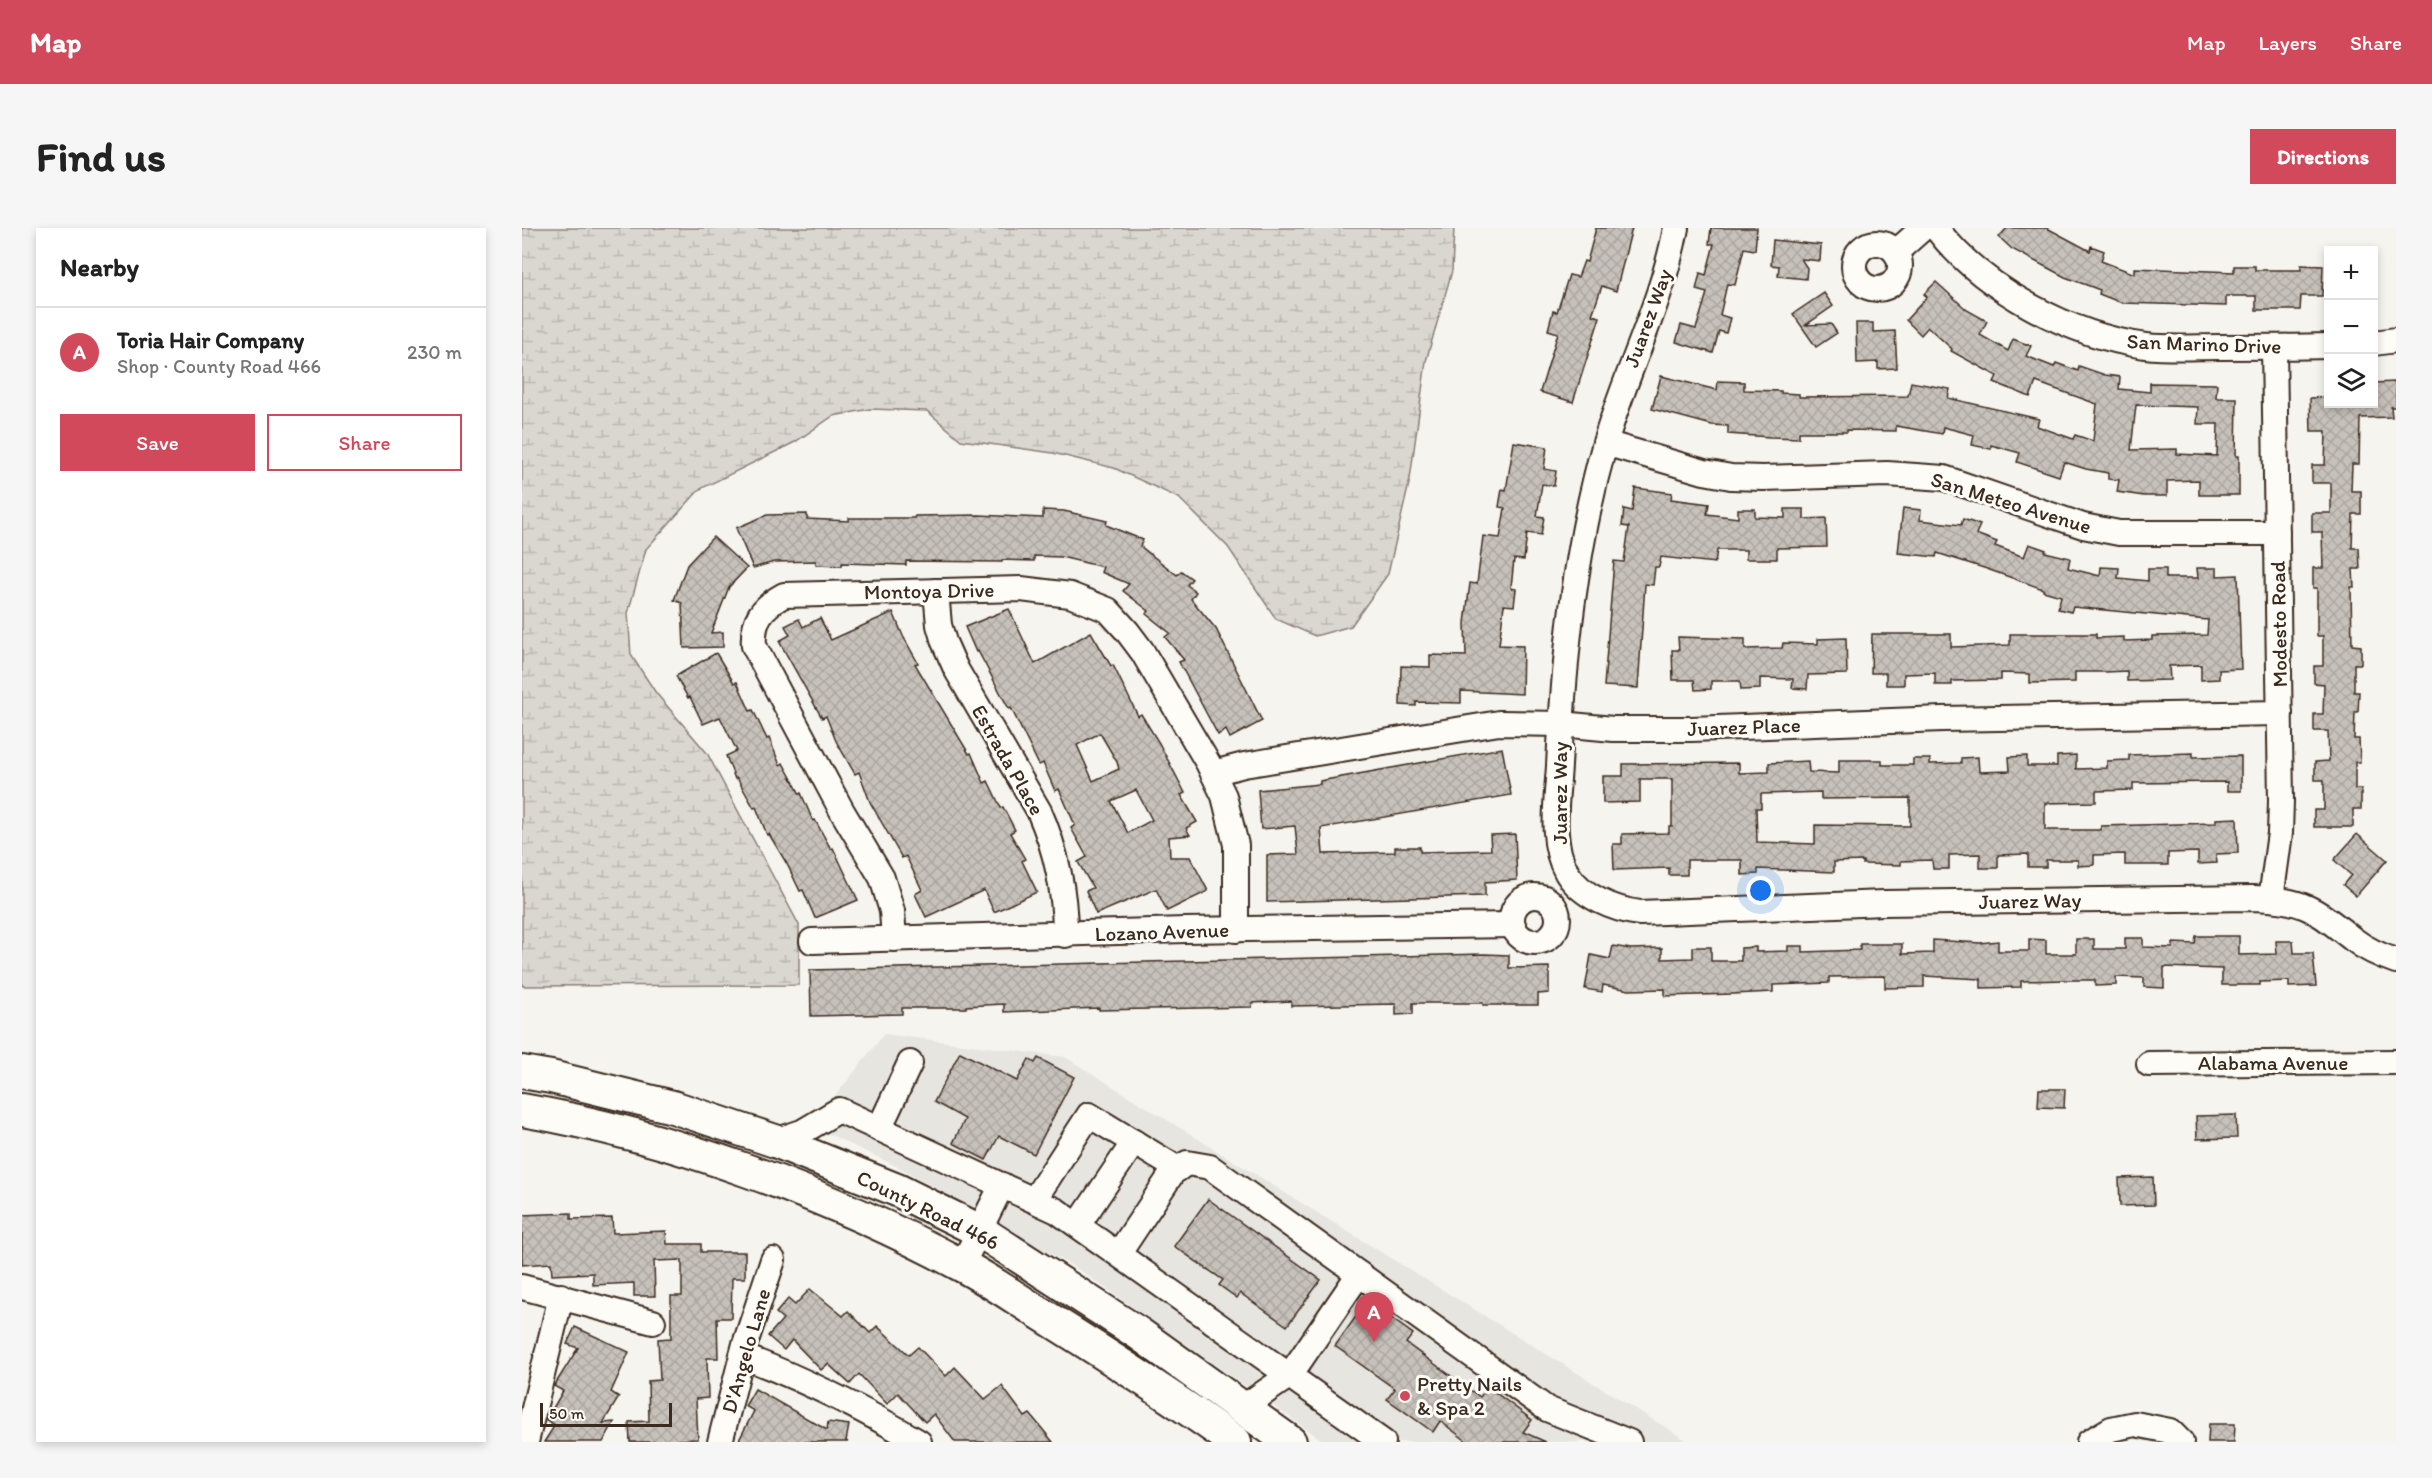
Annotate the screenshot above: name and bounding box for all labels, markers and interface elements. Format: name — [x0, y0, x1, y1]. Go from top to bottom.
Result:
text: Map — [30, 25, 81, 59]
text: Map — [2187, 30, 2226, 55]
text: Layers — [2259, 30, 2317, 55]
text: Share — [2350, 30, 2402, 55]
button: Directions — [2250, 129, 2396, 184]
text: Find us — [36, 131, 166, 182]
map controls — [2324, 246, 2378, 408]
button: + — [2324, 246, 2378, 300]
text: Nearby — [60, 251, 139, 283]
street label: Juarez Way — [1618, 265, 1677, 370]
button: − — [2324, 300, 2378, 354]
text: Toria Hair Company — [117, 327, 304, 354]
street label: San Marino Drive — [2126, 328, 2282, 359]
text: A — [73, 340, 86, 364]
text: 230 m — [407, 340, 462, 364]
text: Shop · County Road 466 — [117, 354, 321, 378]
button: layers — [2324, 354, 2378, 408]
button: Save — [60, 414, 255, 471]
button: Share — [267, 414, 462, 471]
street label: San Meteo Avenue — [1928, 466, 2094, 539]
street label: Modesto Road — [2265, 560, 2292, 688]
street label: Montoya Drive — [864, 577, 994, 604]
street label: Estrada Place — [967, 700, 1050, 819]
street label: Juarez Place — [1687, 712, 1801, 741]
street label: Juarez Way — [1547, 742, 1572, 844]
your location — [1746, 876, 1775, 905]
street label: Juarez Way — [1978, 887, 2082, 914]
street label: Lozano Avenue — [1094, 917, 1230, 946]
street label: Alabama Avenue — [2198, 1050, 2348, 1075]
street label: County Road 466 — [853, 1164, 1004, 1255]
street label: D'Angelo Lane — [716, 1286, 775, 1416]
pin: A — [1354, 1292, 1394, 1342]
place label: Pretty Nails & Spa 2 — [1417, 1371, 1522, 1420]
marker: Pretty Nails & Spa 2 — [1398, 1389, 1412, 1403]
scale bar — [540, 1400, 672, 1428]
text: 50 m — [549, 1404, 584, 1423]

